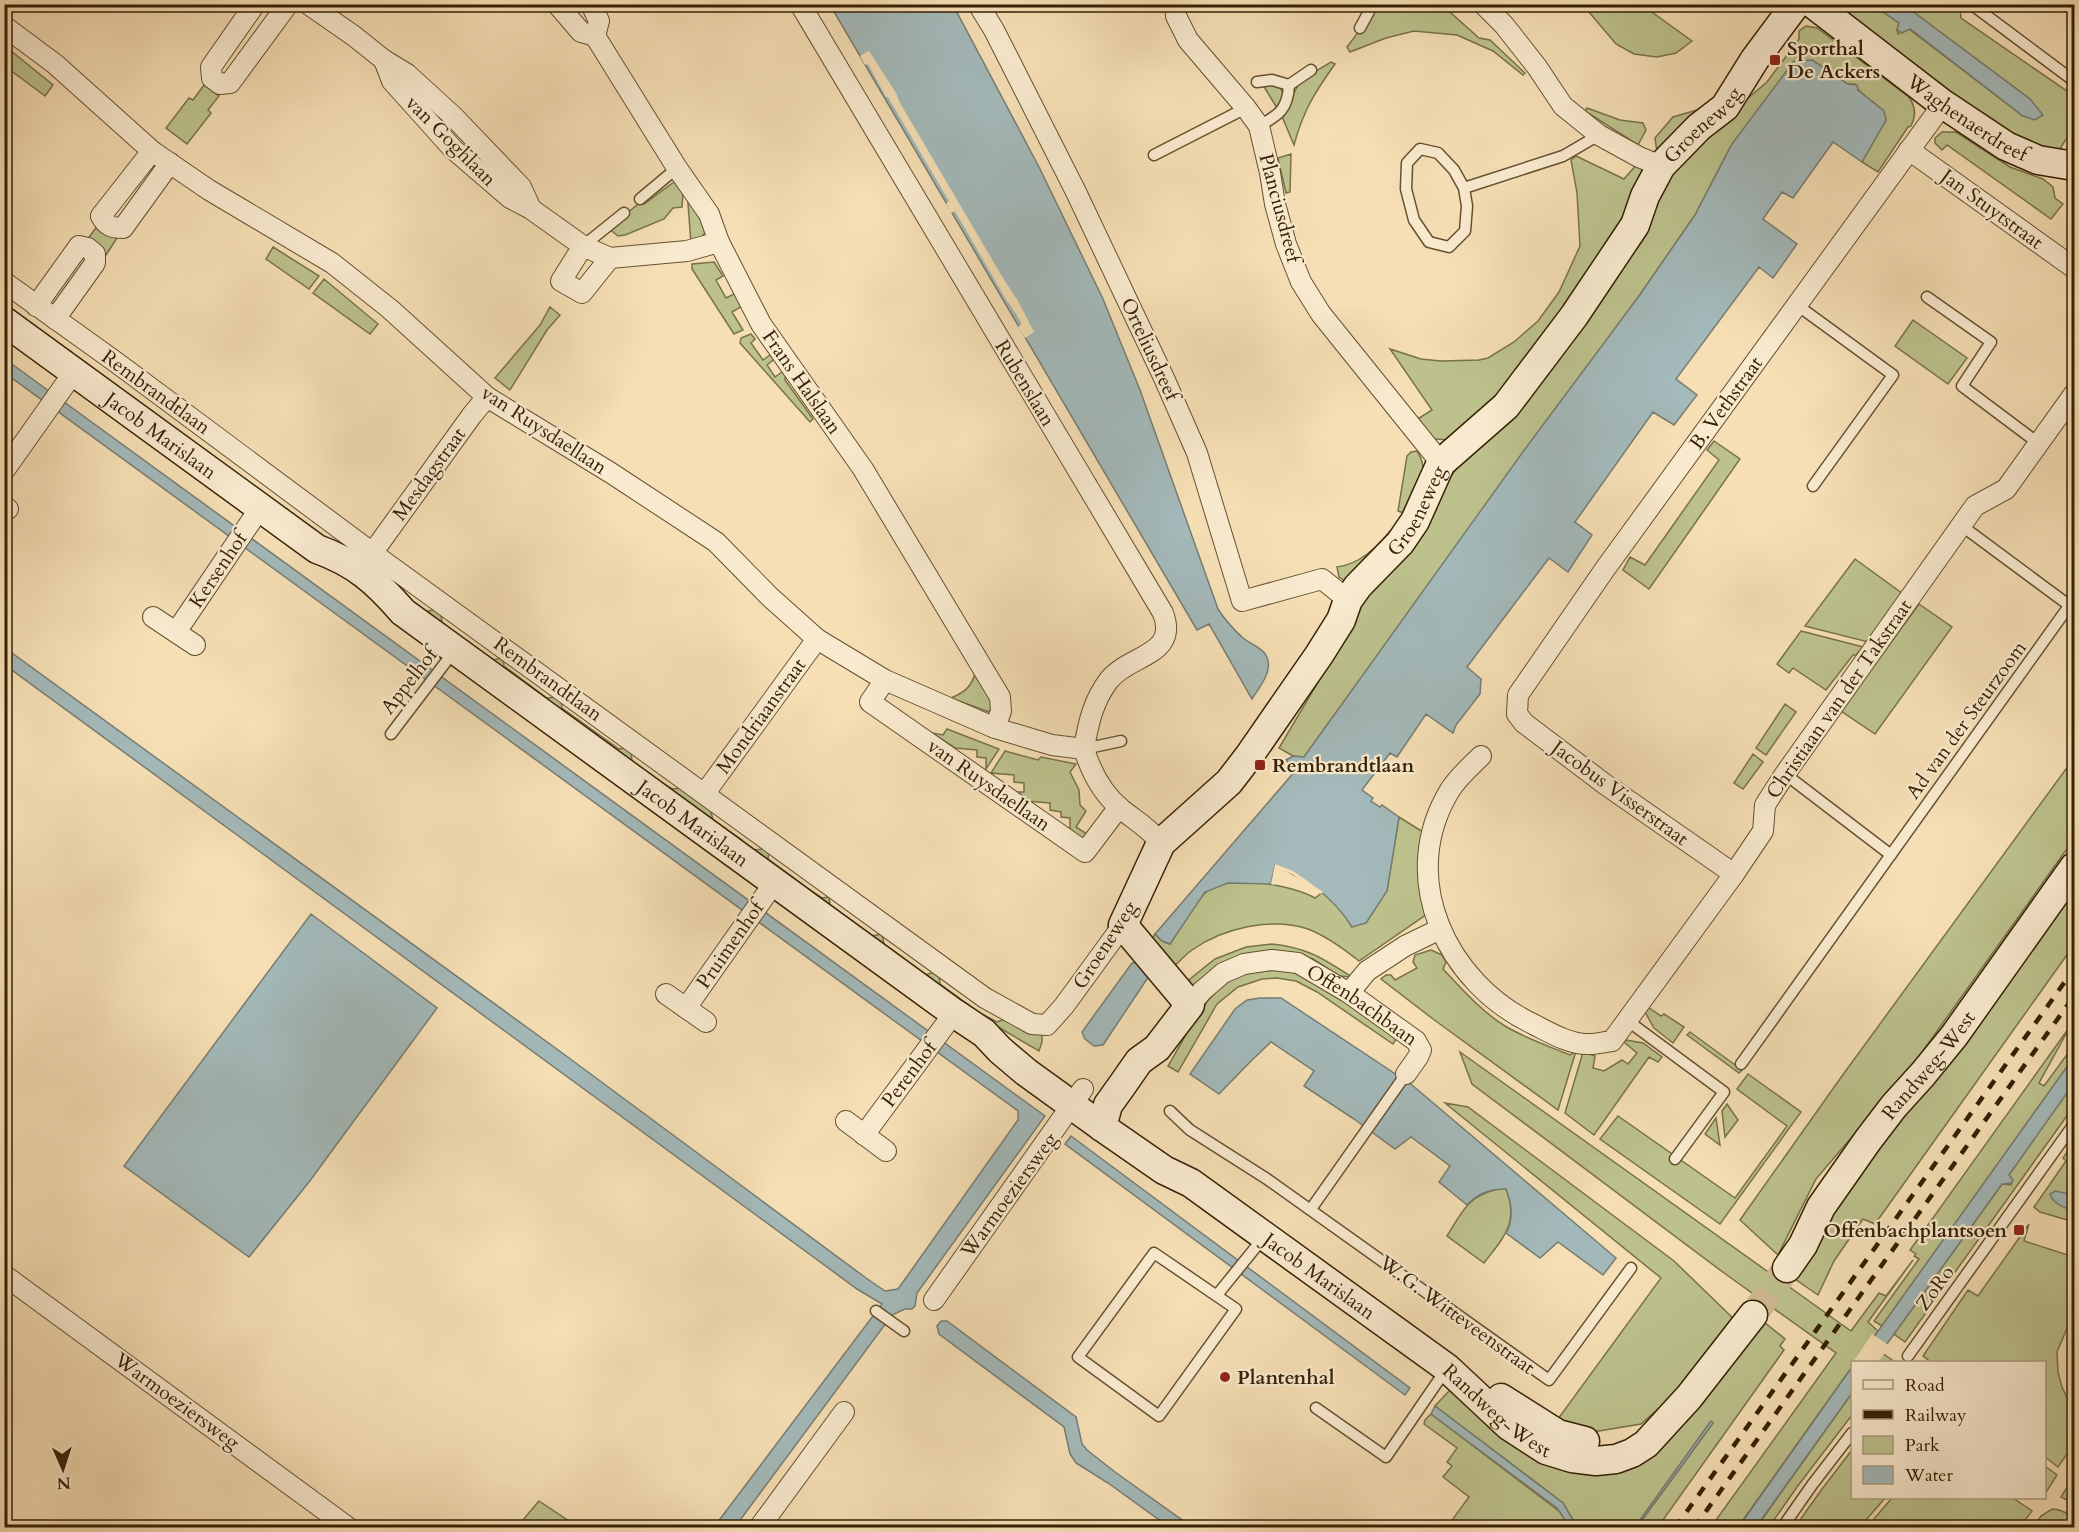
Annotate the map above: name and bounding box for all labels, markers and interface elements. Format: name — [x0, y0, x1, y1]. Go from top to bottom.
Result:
place label: Sporthal De Ackers — [1787, 35, 1880, 85]
marker: Sporthal De Ackers — [1768, 53, 1782, 67]
street label: Waghenaerdreef — [1900, 67, 2035, 169]
street label: Groeneweg — [1657, 81, 1748, 169]
street label: van Goghlaan — [400, 90, 503, 193]
street label: Planciusdreef — [1253, 151, 1308, 268]
street label: Jan Stuytstraat — [1933, 161, 2049, 256]
street label: Orteliusdreef — [1114, 293, 1187, 407]
street label: Frans Halslaan — [756, 324, 848, 440]
street label: Rubenslaan — [989, 335, 1062, 432]
street label: Rembrandtlaan — [96, 343, 216, 441]
street label: B. Vethstraat — [1683, 350, 1769, 455]
street label: van Ruysdaellaan — [476, 379, 613, 481]
street label: Jacob Marislaan — [97, 384, 223, 485]
street label: Mesdagstraat — [386, 421, 472, 526]
street label: Groeneweg — [1381, 460, 1452, 562]
street label: Kersenhof — [183, 524, 255, 613]
street label: Christiaan van der Takstraat — [1760, 593, 1919, 804]
street label: Rembrandtlaan — [488, 630, 608, 728]
street label: Ad van der Steurzoom — [1899, 635, 2033, 805]
street label: Appelhof — [374, 640, 445, 720]
street label: Mondriaanstraat — [710, 652, 813, 779]
street label: van Ruysdaellaan — [922, 732, 1057, 838]
street label: Jacobus Visserstraat — [1544, 732, 1694, 852]
place label: Rembrandtlaan — [1272, 752, 1414, 779]
marker: Rembrandtlaan — [1253, 758, 1267, 772]
street label: Jacob Marislaan — [629, 771, 755, 873]
street label: Pruimenhof — [690, 894, 772, 994]
street label: Groeneweg — [1067, 895, 1144, 994]
street label: Offenbachbaan — [1302, 958, 1424, 1052]
street label: Randweg-West — [1875, 1005, 1982, 1125]
street label: Perenhof — [875, 1033, 945, 1113]
street label: Warmoeziersweg — [954, 1126, 1064, 1264]
place label: Offenbachplantsoen — [1823, 1217, 2007, 1244]
marker: Offenbachplantsoen — [2012, 1223, 2026, 1237]
street label: Jacob Marislaan — [1256, 1224, 1382, 1326]
street label: W.G. Witteveenstraat — [1373, 1249, 1541, 1381]
street label: ZoRo — [1909, 1260, 1961, 1316]
street label: Warmoeziersweg — [108, 1346, 246, 1456]
street label: Randweg-West — [1437, 1357, 1554, 1464]
legend — [1851, 1361, 2046, 1499]
place label: Plantenhal — [1237, 1364, 1335, 1391]
marker: Plantenhal — [1218, 1370, 1232, 1384]
text: Road — [1905, 1373, 1945, 1398]
text: Railway — [1905, 1403, 1967, 1428]
text: Park — [1905, 1433, 1940, 1458]
north arrow — [33, 1439, 93, 1499]
text: Water — [1904, 1463, 1954, 1488]
text: N — [56, 1472, 71, 1494]

